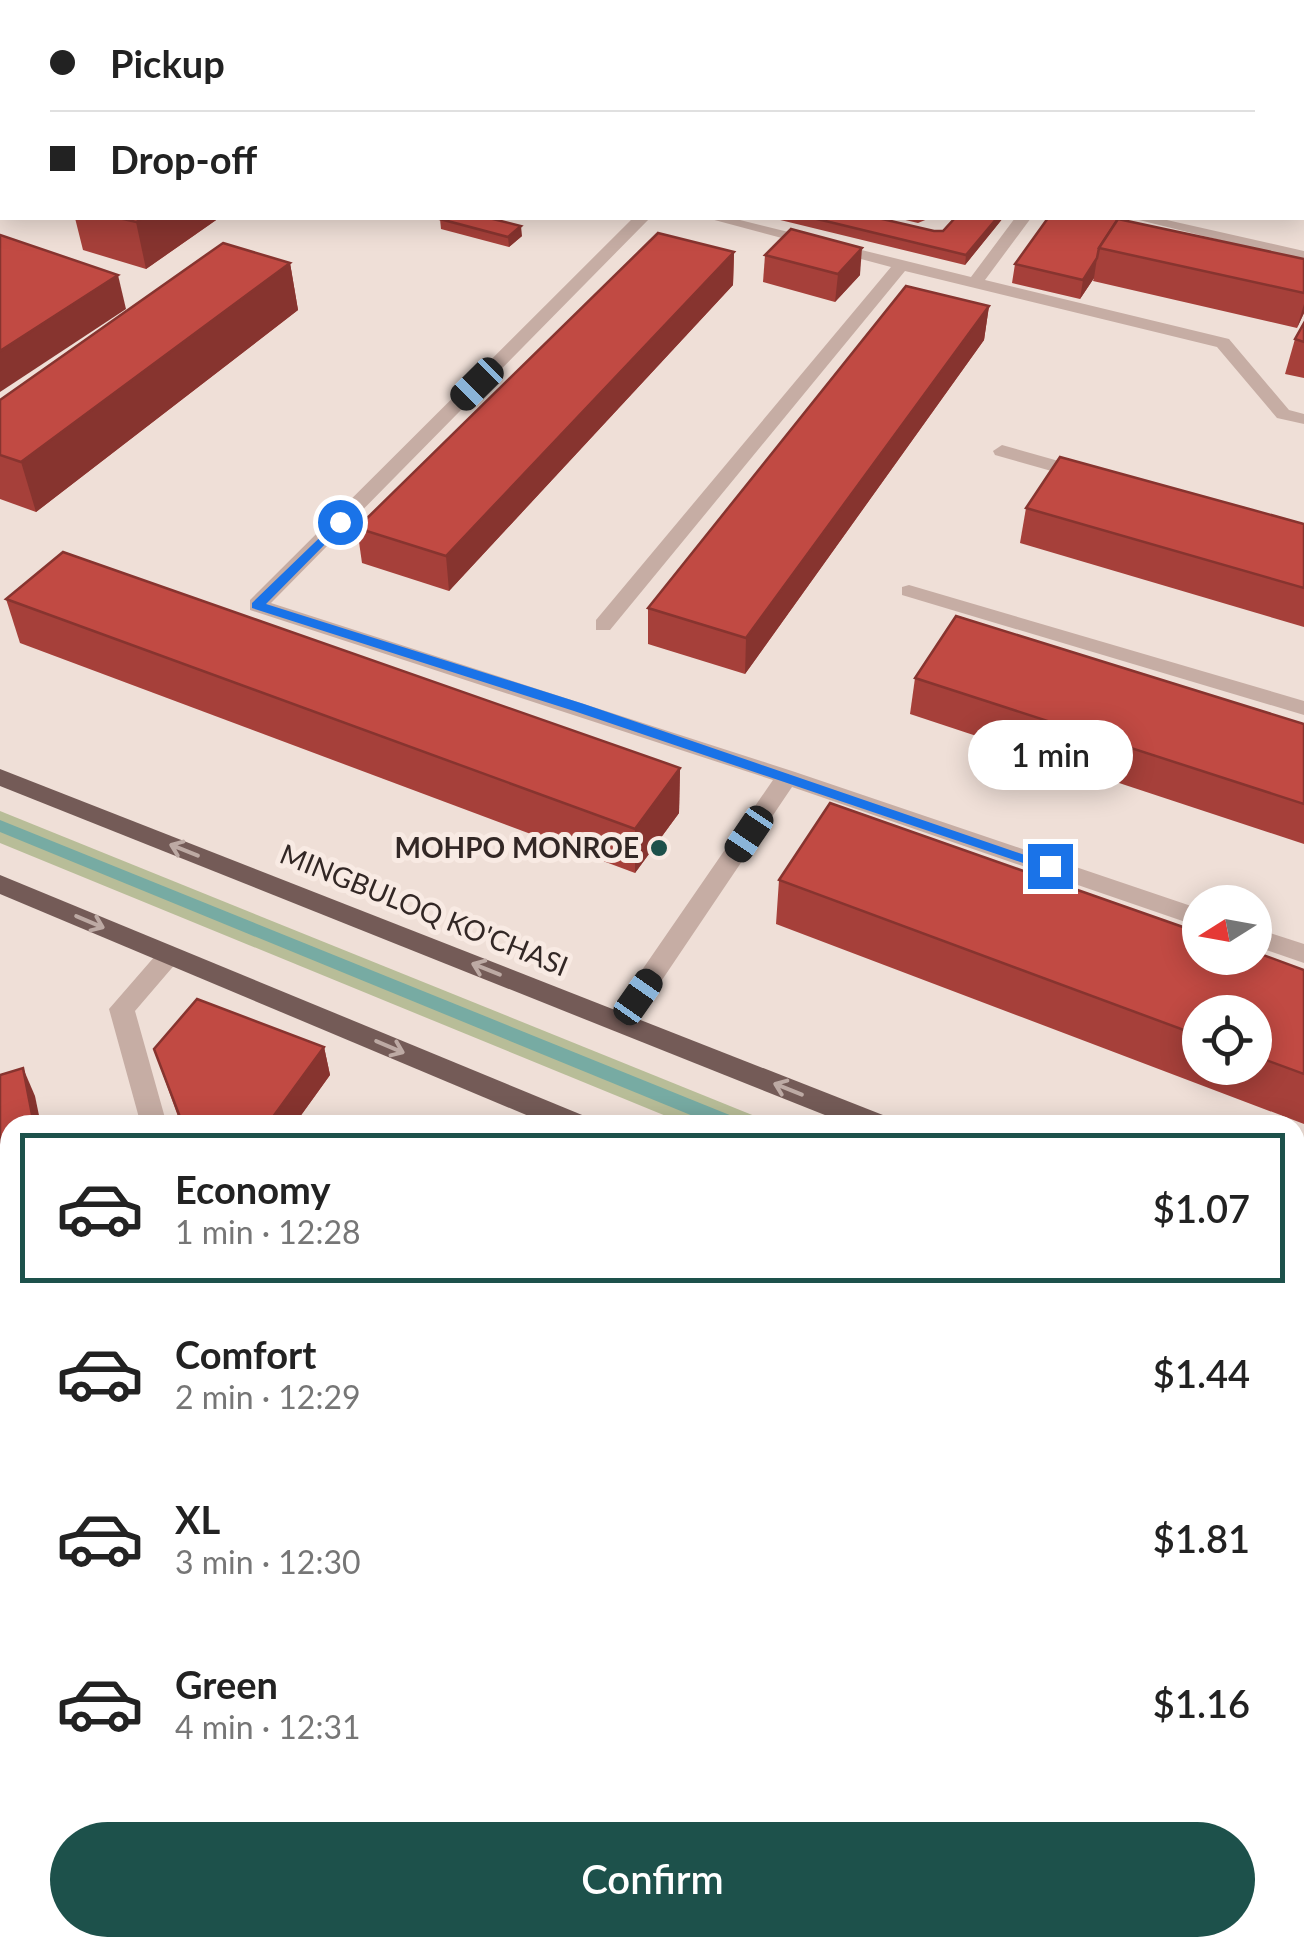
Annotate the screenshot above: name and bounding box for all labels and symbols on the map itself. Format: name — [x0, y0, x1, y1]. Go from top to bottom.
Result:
car — [445, 352, 509, 416]
route start — [318, 500, 363, 545]
callout: 1 min — [968, 721, 1132, 791]
car — [720, 801, 778, 867]
place label: МОНРО MONROE — [394, 830, 639, 864]
street label: MINGBULOQ KO'CHASI — [276, 836, 573, 982]
marker: МОНРО MONROE — [648, 837, 670, 859]
one-way arrow — [169, 839, 200, 857]
route end — [1028, 844, 1073, 889]
north arrow — [1182, 885, 1272, 975]
one-way arrow — [74, 914, 105, 932]
one-way arrow — [472, 959, 502, 977]
car — [609, 964, 667, 1030]
one-way arrow — [374, 1039, 405, 1057]
one-way arrow — [774, 1079, 804, 1097]

